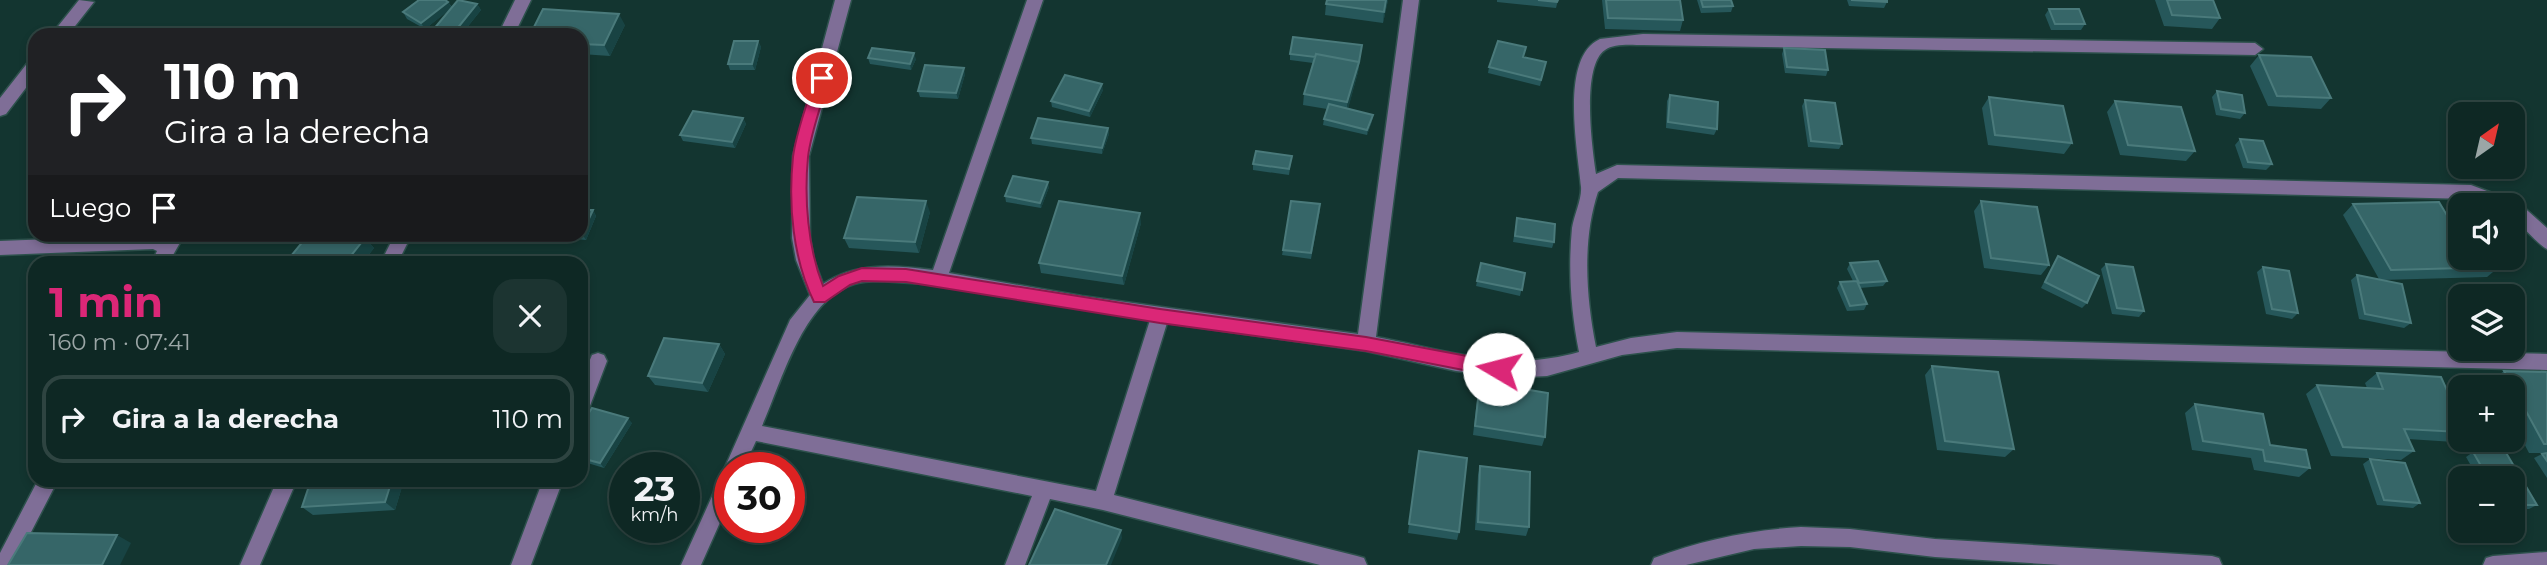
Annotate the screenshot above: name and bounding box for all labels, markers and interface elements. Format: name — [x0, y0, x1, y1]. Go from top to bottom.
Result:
pin — [792, 48, 852, 108]
text: 110 m — [164, 52, 301, 111]
icon: right — [49, 56, 140, 147]
icon: arrive — [803, 59, 841, 97]
north arrow — [2448, 102, 2525, 178]
map controls — [2448, 102, 2525, 543]
text: Gira a la derecha — [164, 112, 430, 151]
icon: arrive — [145, 189, 183, 227]
text: Luego — [49, 192, 131, 224]
button: sound — [2448, 193, 2525, 270]
text: 1 min — [49, 276, 163, 328]
button: close — [493, 279, 567, 353]
button: layers — [2448, 284, 2525, 361]
text: 160 m · 07:41 — [49, 328, 191, 356]
position arrow — [1462, 332, 1536, 406]
button: + — [2448, 375, 2525, 452]
icon: right — [53, 400, 91, 438]
text: Gira a la derecha — [112, 403, 339, 435]
text: 110 m — [493, 403, 563, 435]
speed limit sign: 30 — [714, 452, 805, 543]
button: − — [2448, 466, 2525, 543]
text: 23 — [634, 467, 675, 510]
text: km/h — [630, 504, 679, 526]

